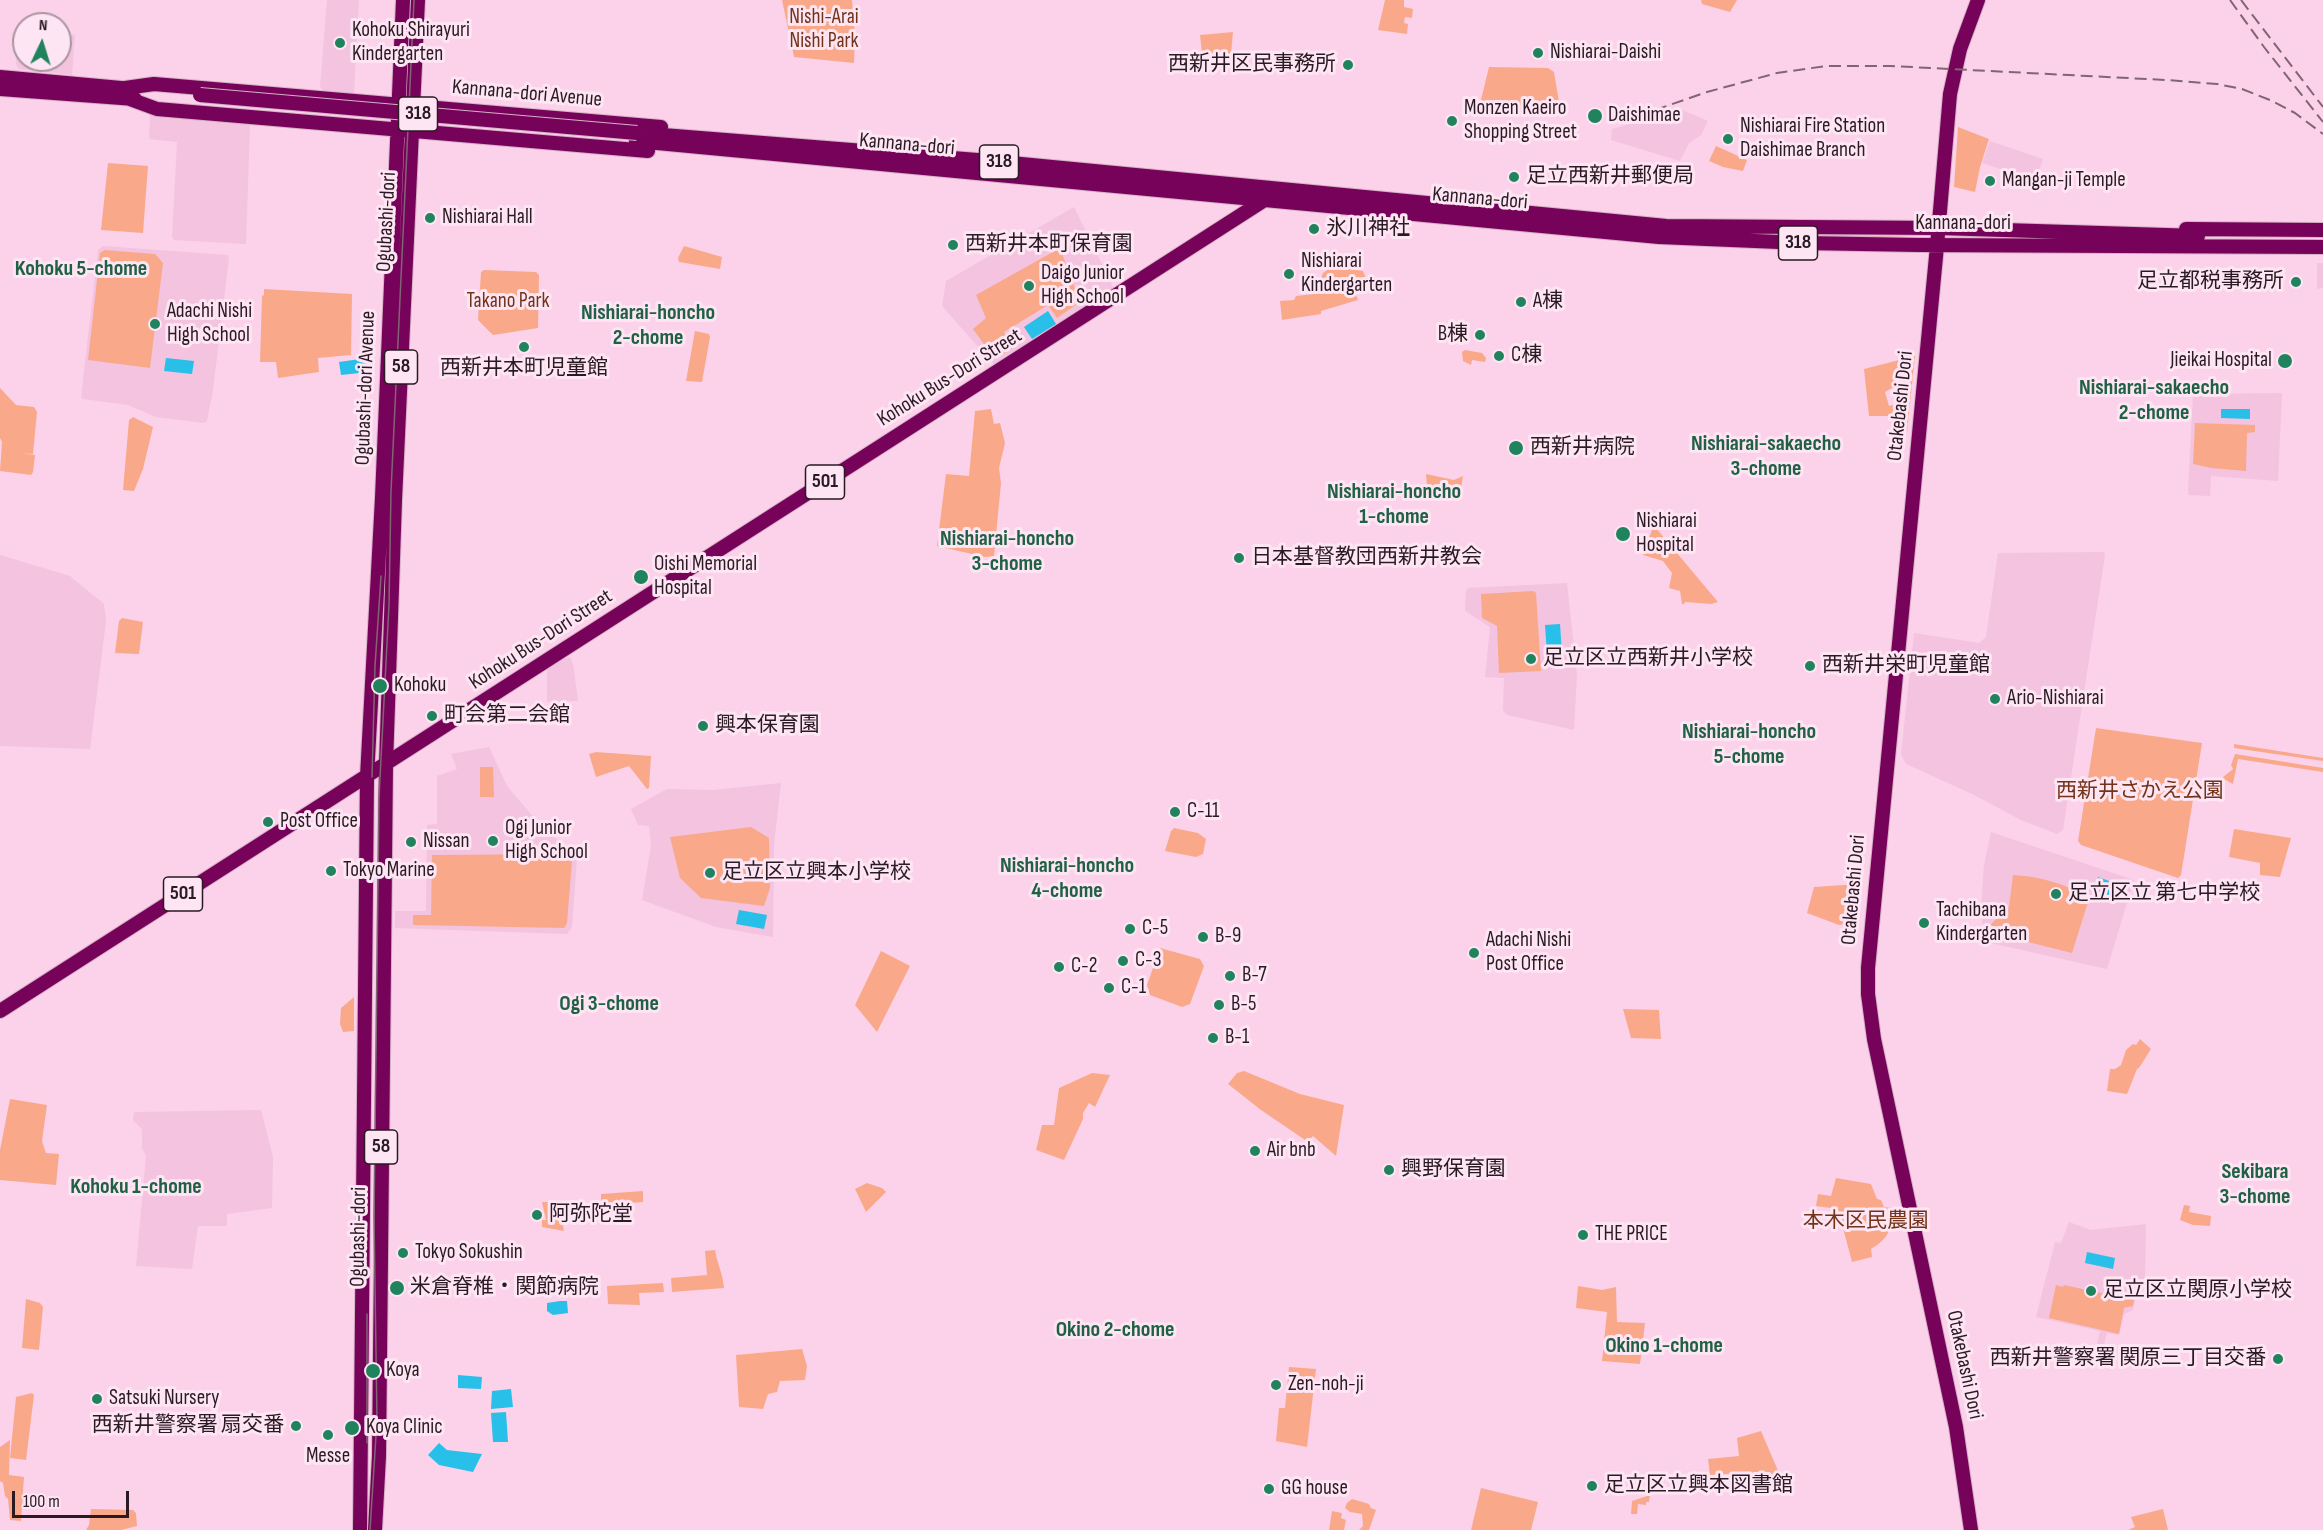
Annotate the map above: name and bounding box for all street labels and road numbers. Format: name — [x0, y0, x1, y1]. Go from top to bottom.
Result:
street label: Kannana-dori Avenue — [451, 75, 603, 113]
road number: 318 — [398, 97, 438, 131]
street label: Kannana-dori — [858, 128, 956, 162]
road number: 318 — [980, 145, 1018, 179]
street label: Ogubashi-dori — [372, 171, 402, 273]
street label: Kannana-dori — [1431, 182, 1529, 216]
street label: Kannana-dori — [1915, 211, 2011, 237]
road number: 318 — [1778, 226, 1818, 260]
street label: Ogubashi-dori Avenue — [351, 310, 381, 466]
street label: Kohoku Bus-Dori Street — [873, 323, 1027, 433]
road number: 58 — [384, 350, 418, 384]
street label: Otakebashi Dori — [1883, 350, 1919, 462]
road number: 501 — [806, 465, 844, 499]
street label: Kohoku Bus-Dori Street — [465, 584, 617, 696]
street label: Otakebashi Dori — [1837, 834, 1871, 946]
road number: 501 — [164, 877, 202, 911]
road number: 58 — [364, 1130, 398, 1164]
street label: Ogubashi-dori — [346, 1187, 372, 1287]
street label: Otakebashi Dori — [1940, 1308, 1988, 1422]

